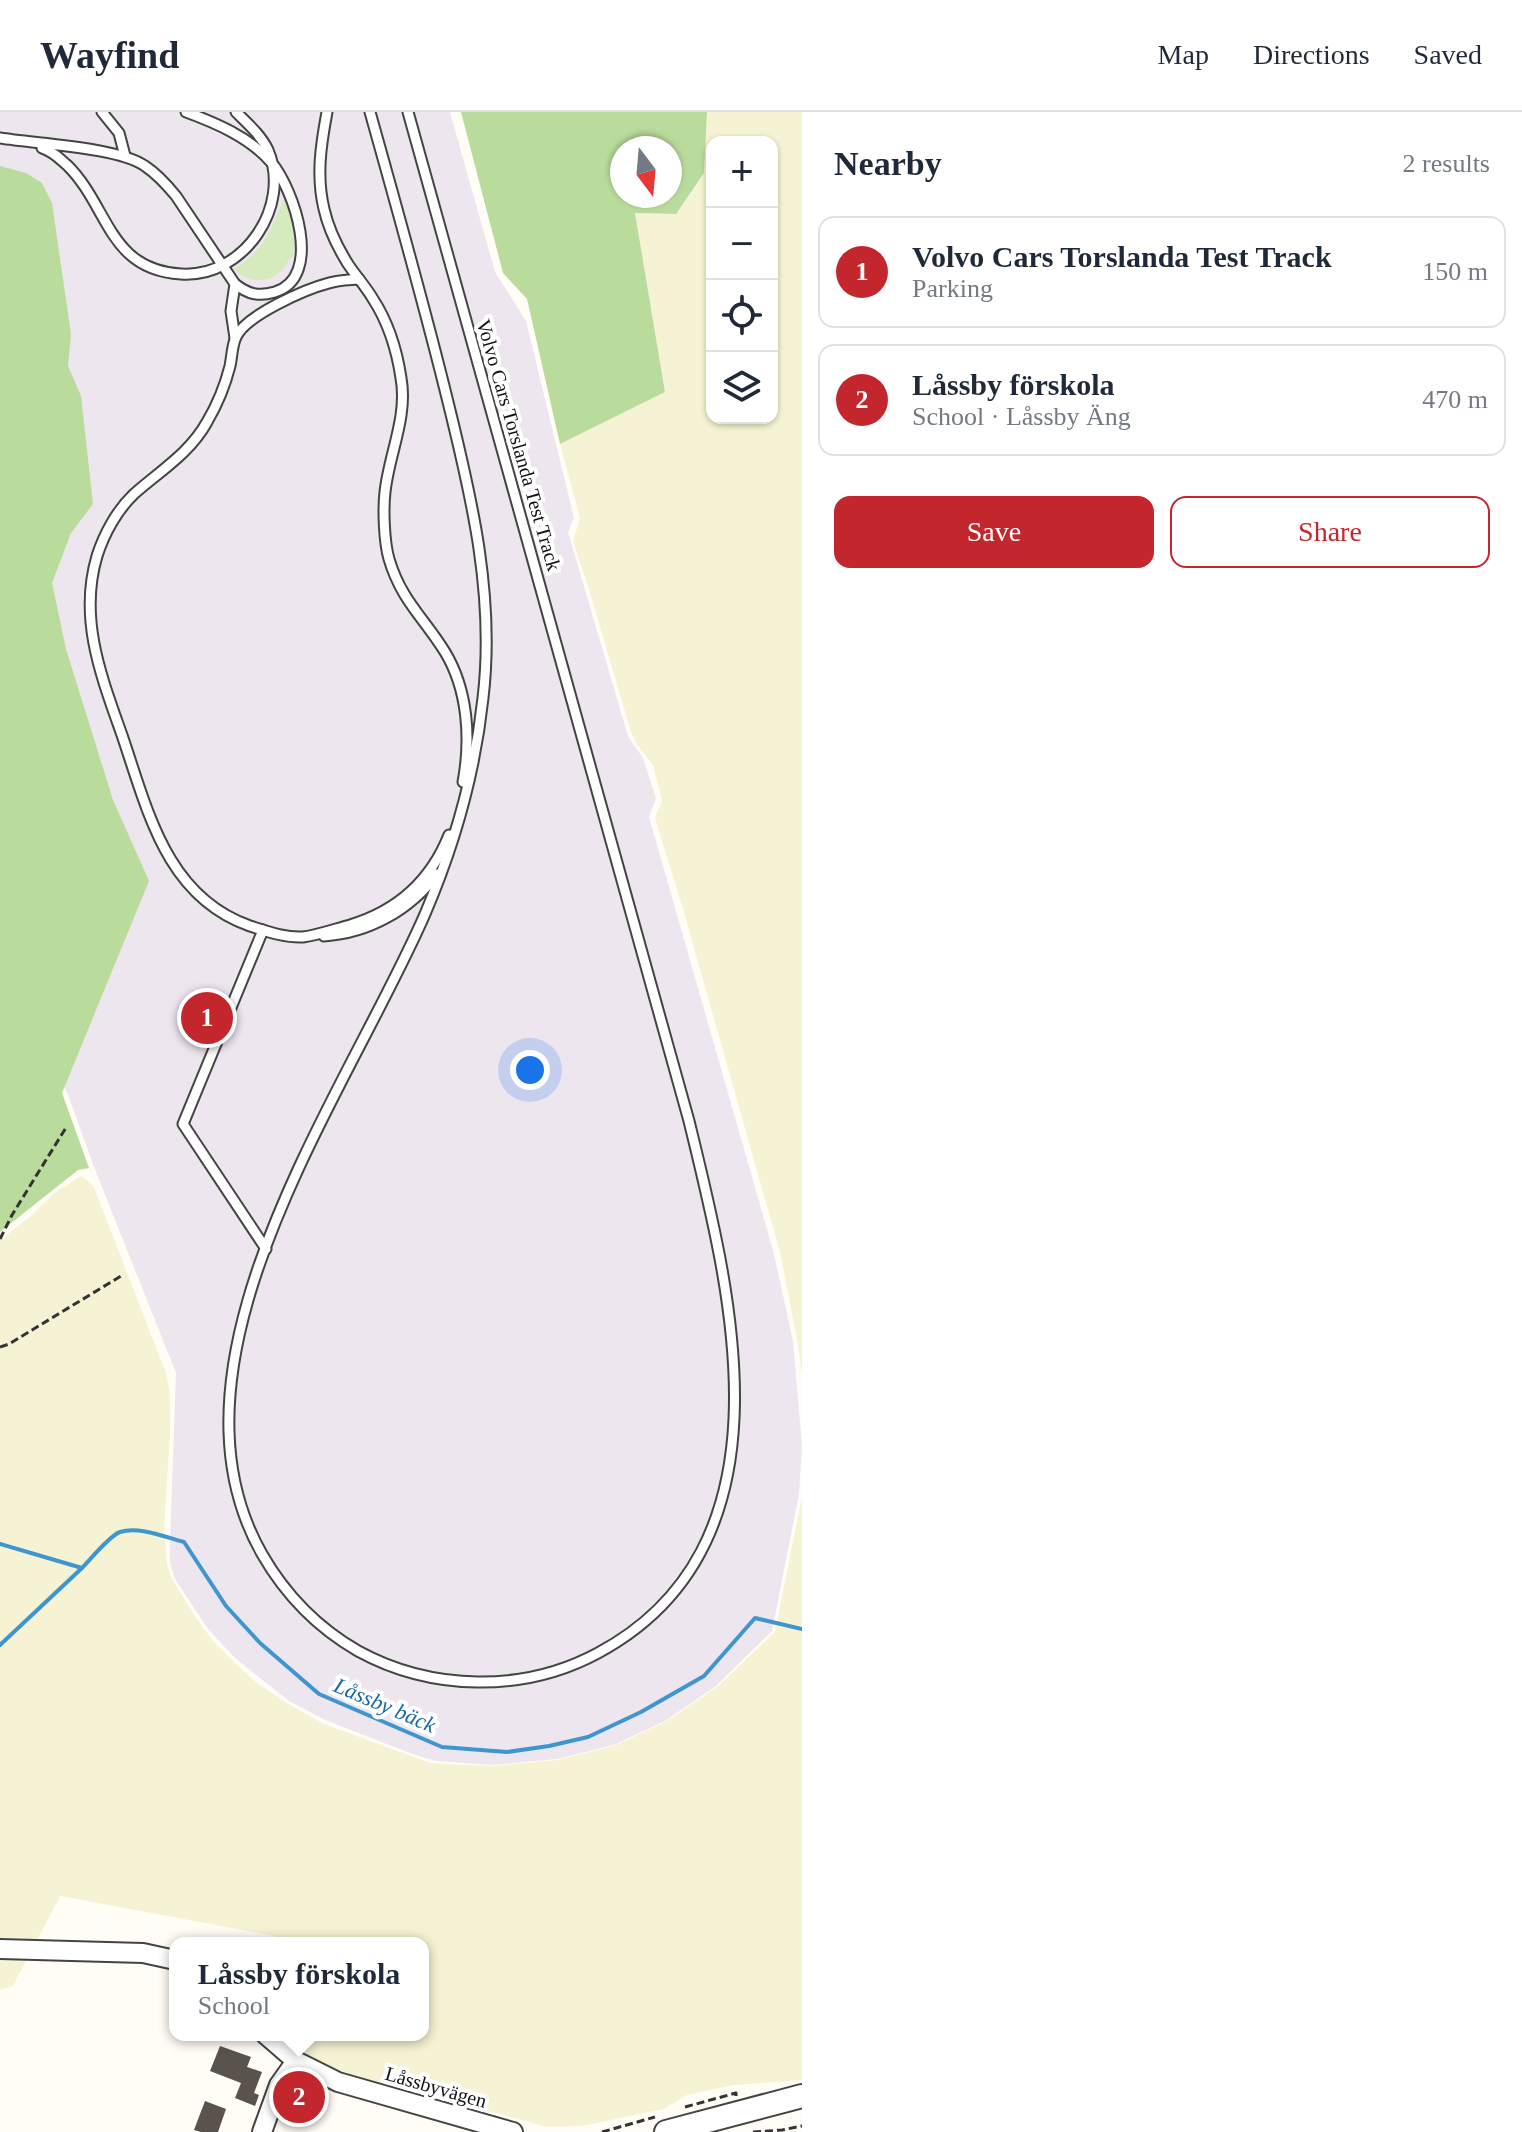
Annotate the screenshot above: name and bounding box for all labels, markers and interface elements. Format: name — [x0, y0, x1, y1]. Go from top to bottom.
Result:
text: Wayfind — [40, 34, 179, 76]
text: Map — [1158, 39, 1209, 70]
text: Directions — [1253, 39, 1370, 70]
text: Saved — [1414, 39, 1482, 70]
north arrow — [610, 136, 682, 208]
map controls — [706, 136, 778, 424]
button: + — [706, 136, 778, 208]
text: Nearby — [834, 145, 942, 182]
text: 2 results — [1403, 149, 1490, 178]
button: − — [706, 208, 778, 280]
text: Volvo Cars Torslanda Test Track — [912, 240, 1332, 273]
text: 1 — [856, 257, 869, 286]
text: 150 m — [1422, 257, 1488, 286]
text: Parking — [912, 274, 993, 303]
button: locate — [706, 280, 778, 352]
street label: Volvo Cars Torslanda Test Track — [473, 317, 565, 573]
button: layers — [706, 352, 778, 424]
text: Låssby förskola — [912, 368, 1115, 401]
text: 2 — [856, 385, 869, 414]
text: 470 m — [1422, 385, 1488, 414]
text: School · Låssby Äng — [912, 402, 1131, 431]
button: Save — [834, 496, 1154, 568]
button: Share — [1170, 496, 1490, 568]
pin: 1 — [181, 988, 233, 1048]
your location — [510, 1050, 550, 1090]
water label: Låssby bäck — [329, 1672, 441, 1738]
popup — [169, 1937, 429, 2041]
text: Låssby förskola — [198, 1957, 400, 1990]
text: School — [198, 1991, 270, 2020]
street label: Låssbyvägen — [383, 2062, 489, 2113]
pin: 2 — [273, 2067, 325, 2127]

